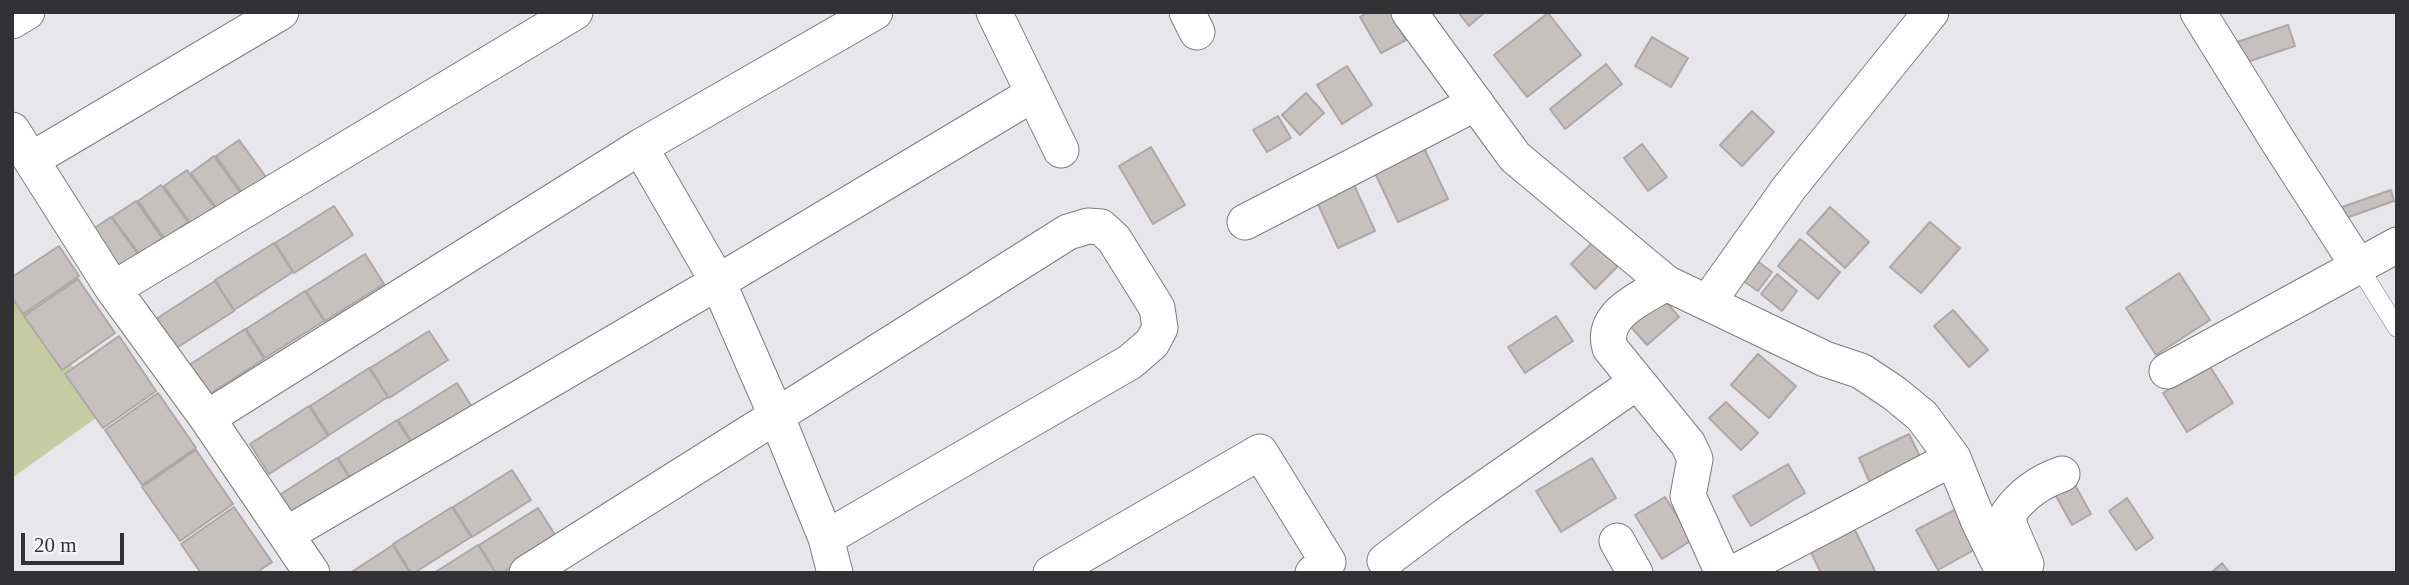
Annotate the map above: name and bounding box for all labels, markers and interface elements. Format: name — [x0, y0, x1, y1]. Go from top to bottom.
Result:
scale bar — [24, 518, 128, 562]
text: 20 m — [34, 533, 77, 557]

